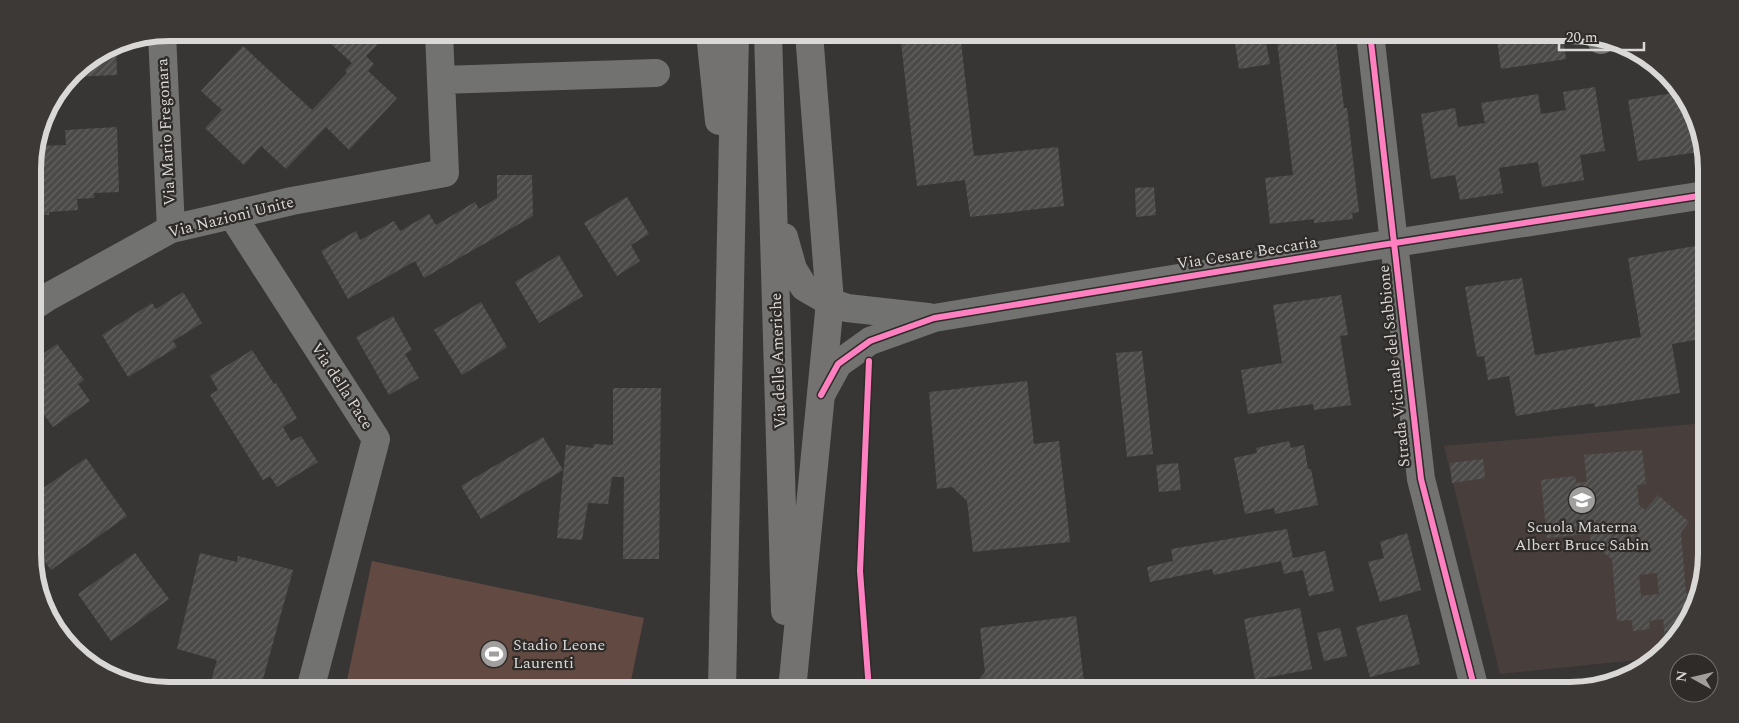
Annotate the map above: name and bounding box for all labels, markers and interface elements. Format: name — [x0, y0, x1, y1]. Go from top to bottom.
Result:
scale bar — [1559, 20, 1644, 52]
text: 20 m — [1566, 26, 1598, 49]
street label: Via Mario Fregonara — [150, 57, 182, 206]
street label: Via Nazioni Unite — [166, 190, 296, 244]
street label: Via Cesare Beccaria — [1175, 230, 1319, 276]
street label: Strada Vicinale del Sabbione — [1371, 264, 1417, 468]
street label: Via delle Americhe — [764, 293, 792, 429]
street label: Via della Pace — [305, 338, 379, 434]
school or university icon: Scuola Materna Albert Bruce Sabin — [1567, 485, 1597, 515]
place label: Scuola Materna Albert Bruce Sabin — [1515, 515, 1649, 557]
place label: Stadio Leone Laurenti — [513, 633, 605, 675]
sports icon: Stadio Leone Laurenti — [479, 639, 509, 669]
north arrow — [1669, 653, 1719, 703]
text: N — [1670, 669, 1693, 683]

